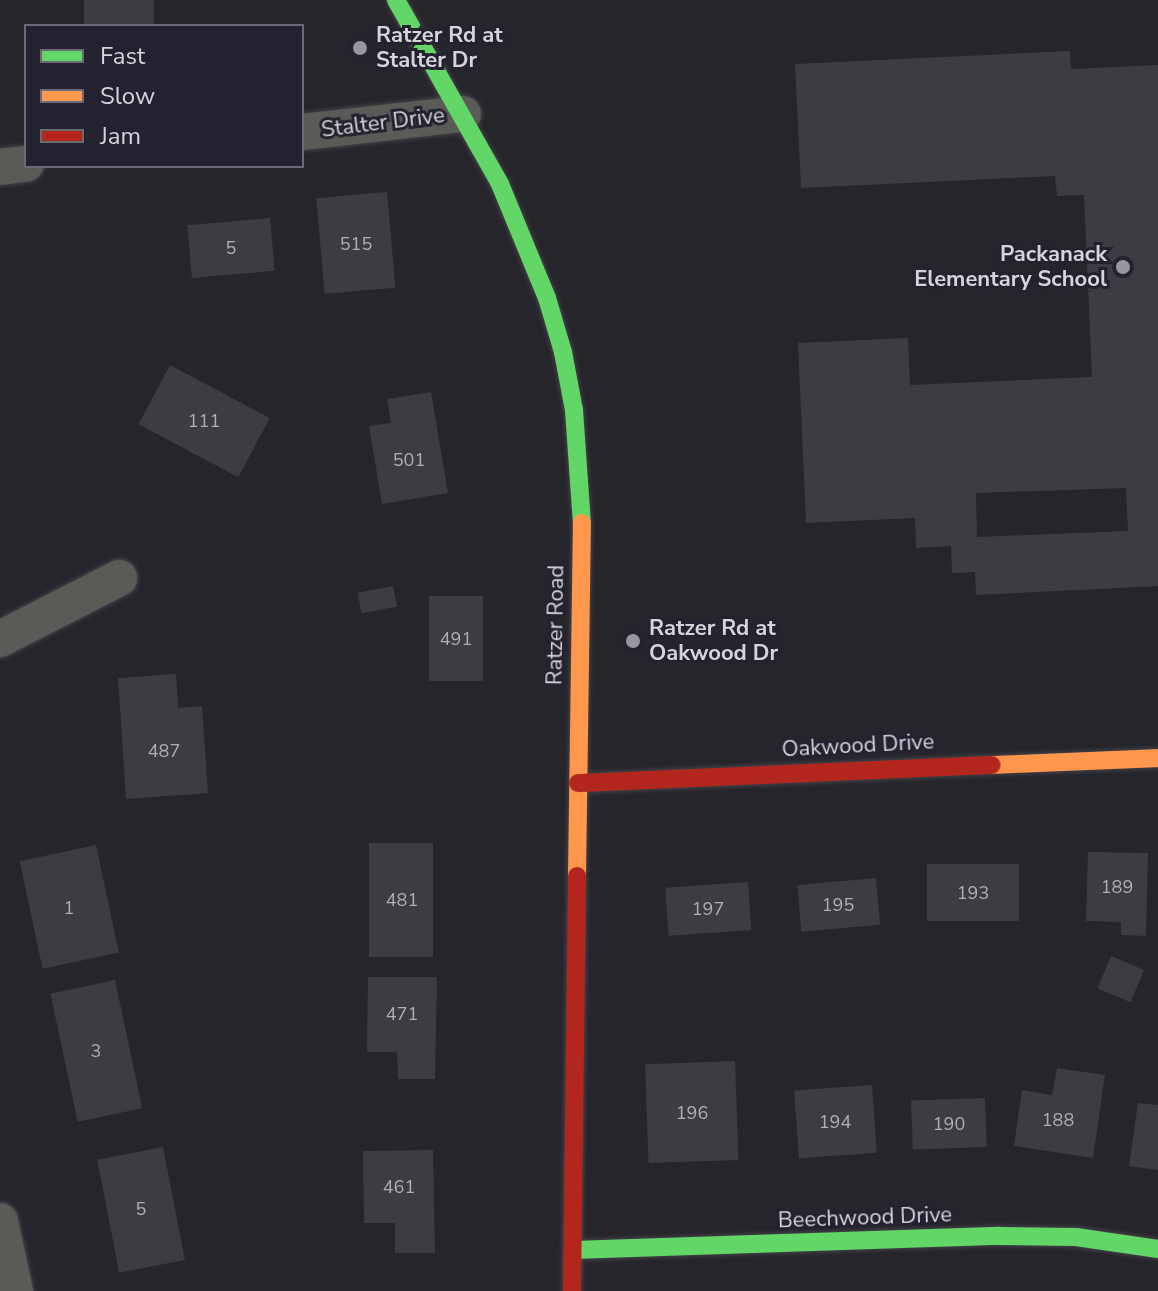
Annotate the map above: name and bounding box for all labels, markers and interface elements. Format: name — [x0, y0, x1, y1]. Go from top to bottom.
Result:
place label: Ratzer Rd at Stalter Dr — [376, 22, 503, 74]
legend — [24, 24, 304, 168]
marker: Ratzer Rd at Stalter Dr — [351, 39, 369, 57]
text: Fast — [100, 40, 145, 72]
text: Slow — [100, 80, 155, 112]
street label: Stalter Drive — [320, 102, 446, 144]
text: Jam — [100, 120, 141, 152]
house number: 515 — [340, 233, 372, 255]
house number: 5 — [226, 237, 236, 259]
place label: Packanack Elementary School — [914, 241, 1107, 292]
marker: Packanack Elementary School — [1114, 258, 1132, 276]
house number: 111 — [188, 410, 220, 432]
house number: 501 — [393, 449, 425, 471]
street label: Ratzer Road — [542, 565, 570, 685]
place label: Ratzer Rd at Oakwood Dr — [649, 615, 778, 666]
house number: 491 — [440, 628, 472, 650]
marker: Ratzer Rd at Oakwood Dr — [624, 632, 642, 650]
street label: Oakwood Drive — [781, 729, 935, 763]
house number: 487 — [148, 740, 180, 762]
house number: 189 — [1101, 876, 1133, 898]
house number: 193 — [957, 882, 989, 904]
house number: 481 — [386, 889, 418, 911]
house number: 195 — [822, 894, 854, 916]
house number: 1 — [64, 897, 74, 919]
house number: 197 — [692, 898, 724, 920]
house number: 471 — [386, 1003, 418, 1025]
house number: 3 — [91, 1040, 101, 1062]
house number: 196 — [676, 1102, 708, 1124]
house number: 188 — [1042, 1109, 1074, 1131]
house number: 194 — [819, 1111, 851, 1133]
house number: 190 — [933, 1113, 965, 1135]
house number: 461 — [383, 1176, 415, 1198]
house number: 5 — [136, 1198, 146, 1220]
street label: Beechwood Drive — [777, 1202, 953, 1234]

